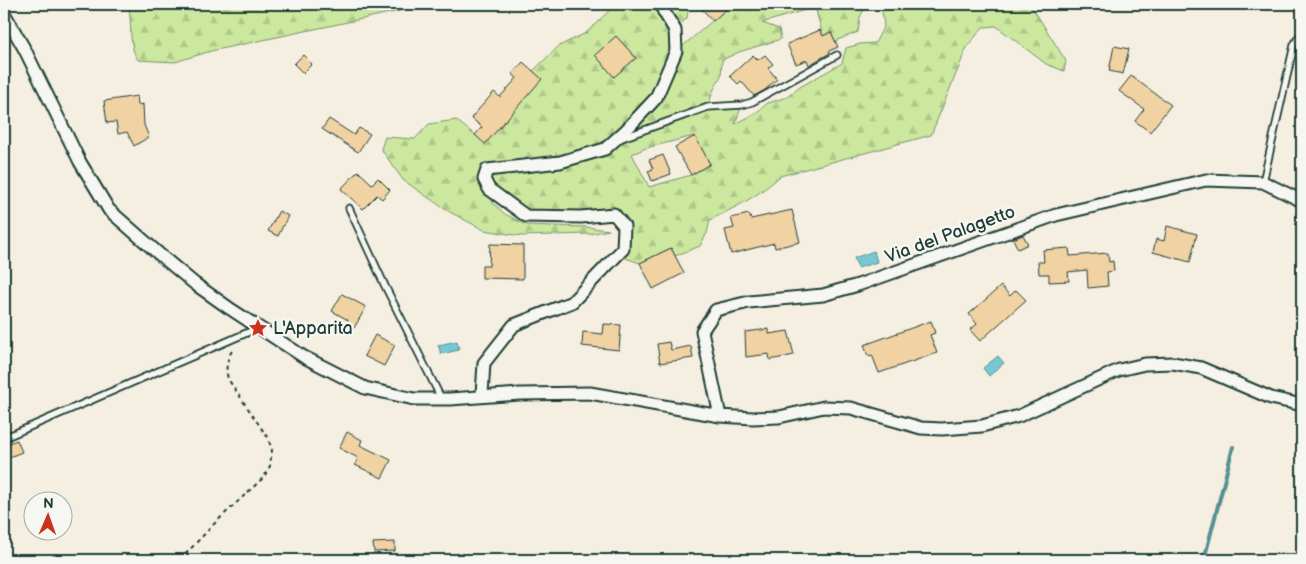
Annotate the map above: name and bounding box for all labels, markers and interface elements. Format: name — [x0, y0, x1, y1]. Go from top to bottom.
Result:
street label: Via del Palagetto — [882, 201, 1018, 268]
place icon: L'Apparita — [247, 317, 269, 339]
place label: L'Apparita — [273, 318, 353, 339]
north arrow — [22, 492, 72, 542]
text: N — [43, 495, 54, 512]

